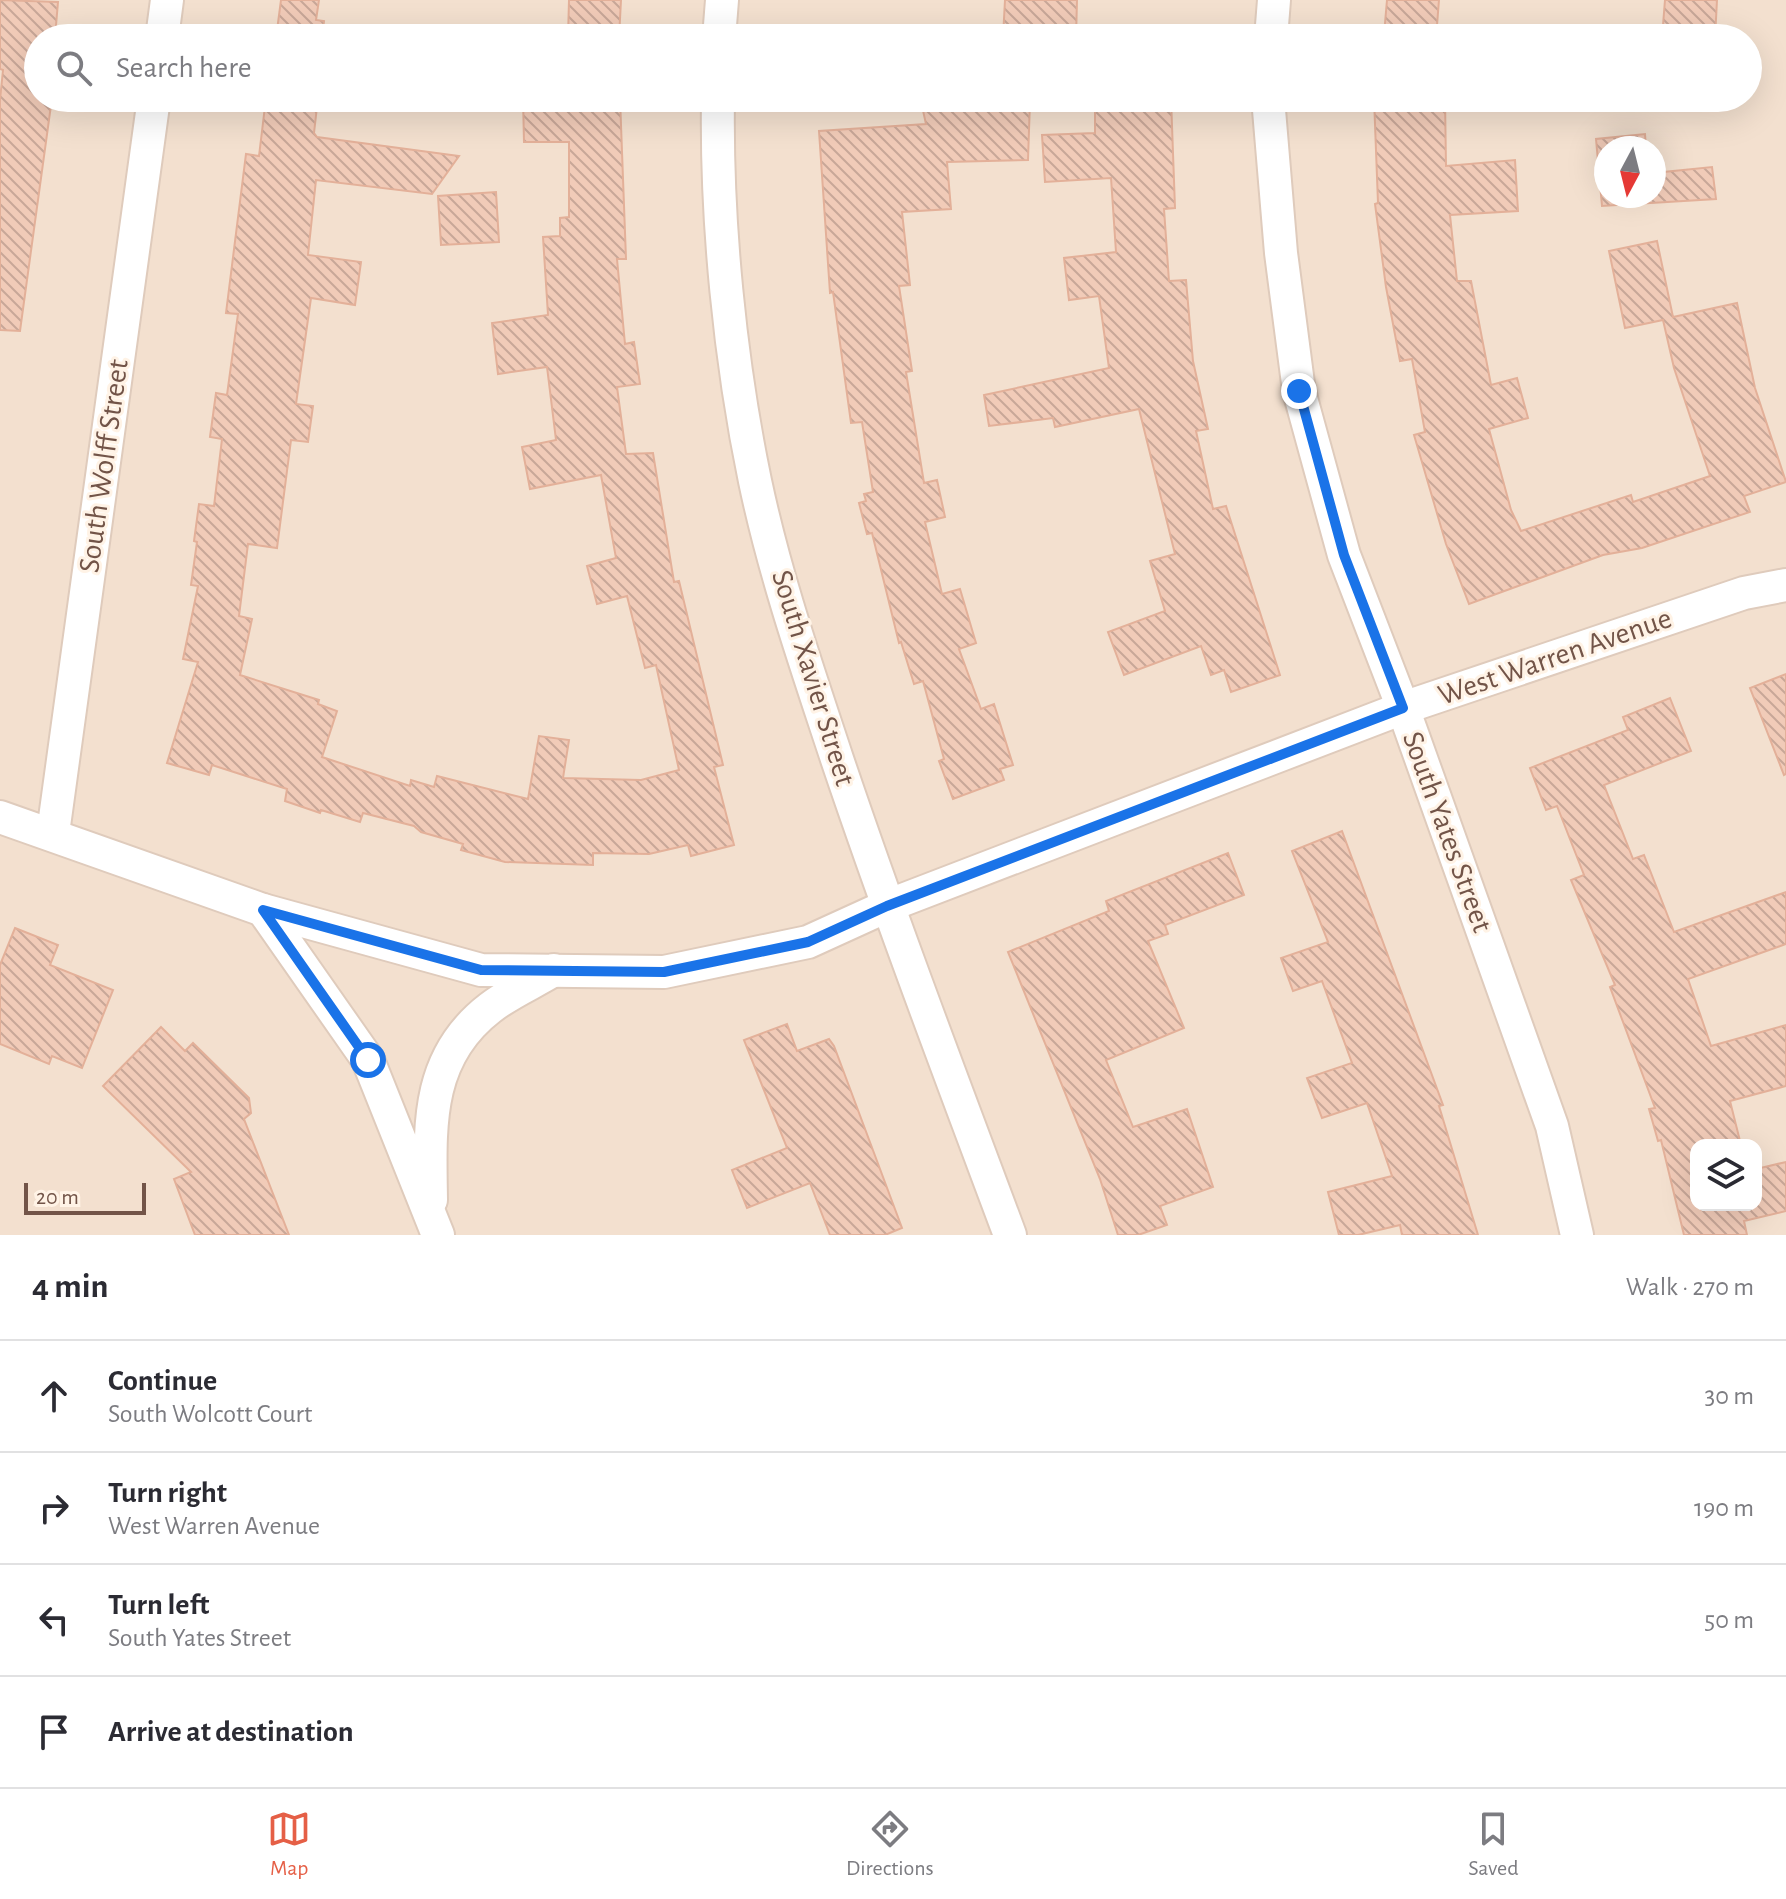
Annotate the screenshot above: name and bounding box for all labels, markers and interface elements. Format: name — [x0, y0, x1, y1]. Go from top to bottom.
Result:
search box — [24, 24, 1762, 112]
icon: search — [52, 46, 96, 90]
text: Search here — [116, 53, 252, 83]
north arrow — [1594, 136, 1666, 208]
street label: South Wolff Street — [74, 357, 134, 575]
route end — [1281, 373, 1317, 409]
street label: South Xavier Street — [766, 567, 860, 790]
street label: West Warren Avenue — [1434, 603, 1676, 711]
street label: South Yates Street — [1397, 728, 1497, 937]
route start — [350, 1042, 386, 1078]
map controls — [1690, 1139, 1762, 1211]
button: layers — [1690, 1139, 1762, 1211]
scale bar — [24, 1179, 146, 1215]
text: 20 m — [36, 1186, 79, 1208]
text: 4 min — [32, 1270, 109, 1304]
text: Walk · 270 m — [1626, 1274, 1754, 1300]
text: Continue — [108, 1366, 217, 1396]
icon: ahead — [32, 1374, 76, 1418]
text: 30 m — [1704, 1383, 1754, 1409]
text: South Wolcott Court — [108, 1401, 312, 1427]
text: Turn right — [108, 1478, 227, 1508]
icon: right — [32, 1486, 76, 1530]
text: 190 m — [1694, 1495, 1754, 1521]
text: West Warren Avenue — [108, 1513, 320, 1539]
text: Turn left — [108, 1590, 209, 1620]
icon: left — [32, 1598, 76, 1642]
text: 50 m — [1704, 1607, 1754, 1633]
text: South Yates Street — [108, 1625, 291, 1651]
icon: arrive — [32, 1710, 76, 1754]
text: Arrive at destination — [108, 1717, 354, 1747]
tab: Map — [267, 1807, 311, 1881]
tab: Directions — [846, 1807, 934, 1881]
tab: Saved — [1468, 1807, 1519, 1881]

